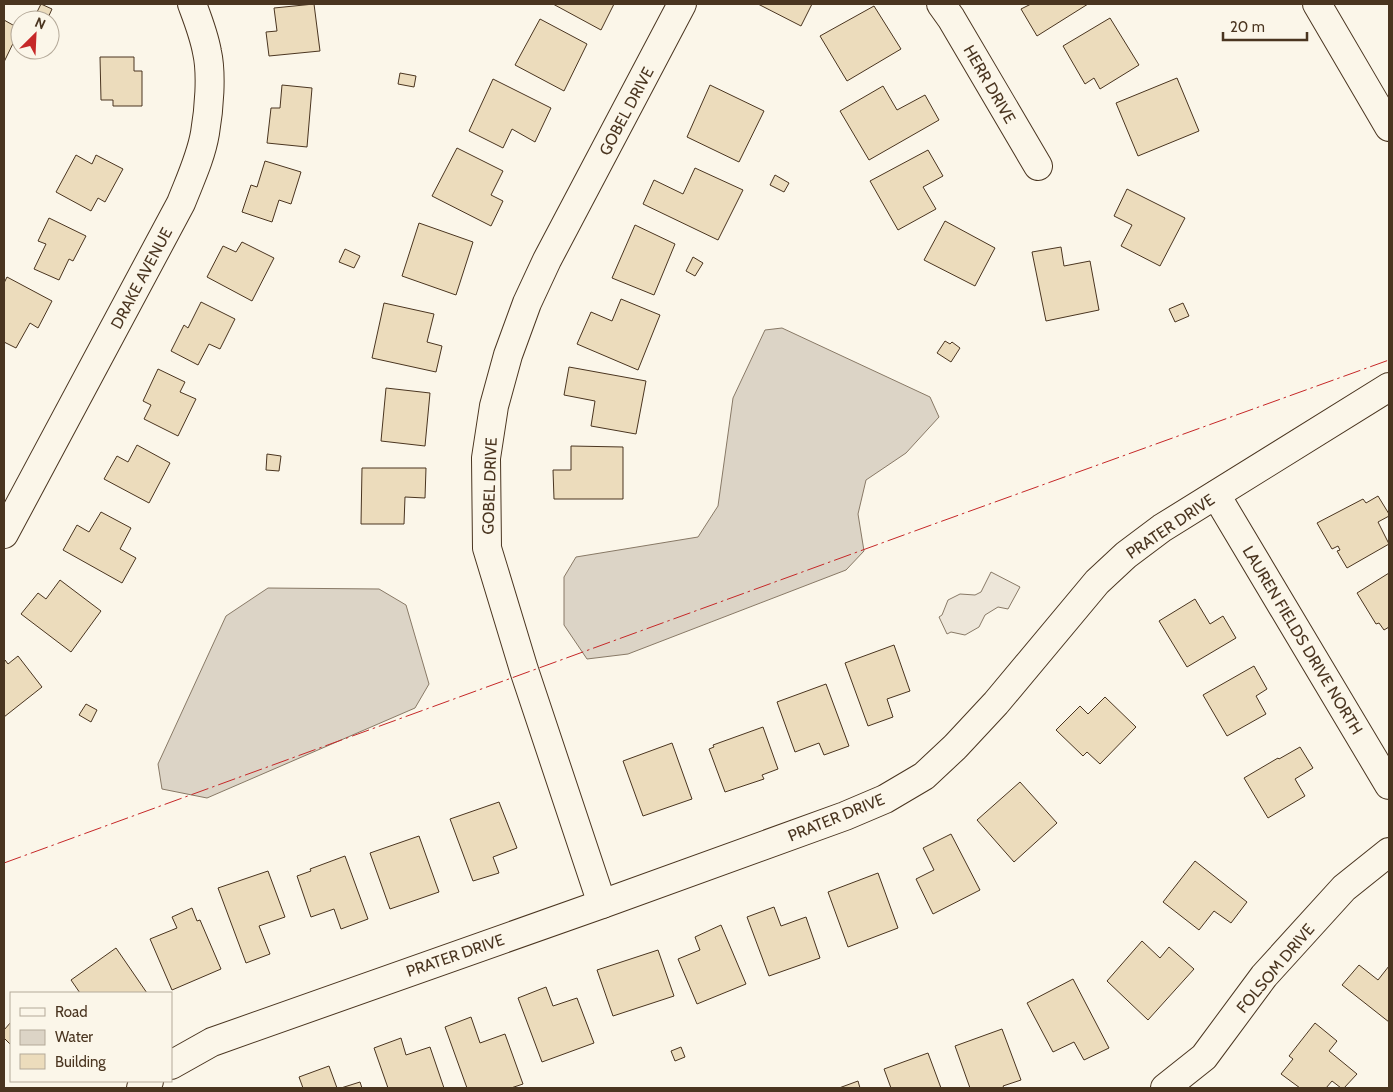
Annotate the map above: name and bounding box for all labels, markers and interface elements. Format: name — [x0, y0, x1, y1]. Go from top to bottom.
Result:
north arrow — [10, 10, 60, 60]
scale bar — [1223, 10, 1307, 42]
text: N — [32, 13, 48, 33]
text: 20 m — [1230, 18, 1265, 36]
street label: HERR DRIVE — [960, 42, 1020, 127]
street label: GOBEL DRIVE — [595, 64, 658, 159]
street label: DRAKE AVENUE — [107, 224, 176, 332]
street label: GOBEL DRIVE — [478, 437, 501, 535]
street label: PRATER DRIVE — [1123, 490, 1218, 563]
street label: LAUREN FIELDS DRIVE NORTH — [1239, 542, 1367, 738]
street label: PRATER DRIVE — [785, 789, 887, 845]
street label: FOLSOM DRIVE — [1233, 920, 1318, 1017]
street label: PRATER DRIVE — [404, 930, 507, 981]
legend — [10, 992, 172, 1082]
text: Road — [55, 1003, 88, 1021]
text: Water — [55, 1028, 93, 1046]
text: Building — [55, 1053, 106, 1071]

